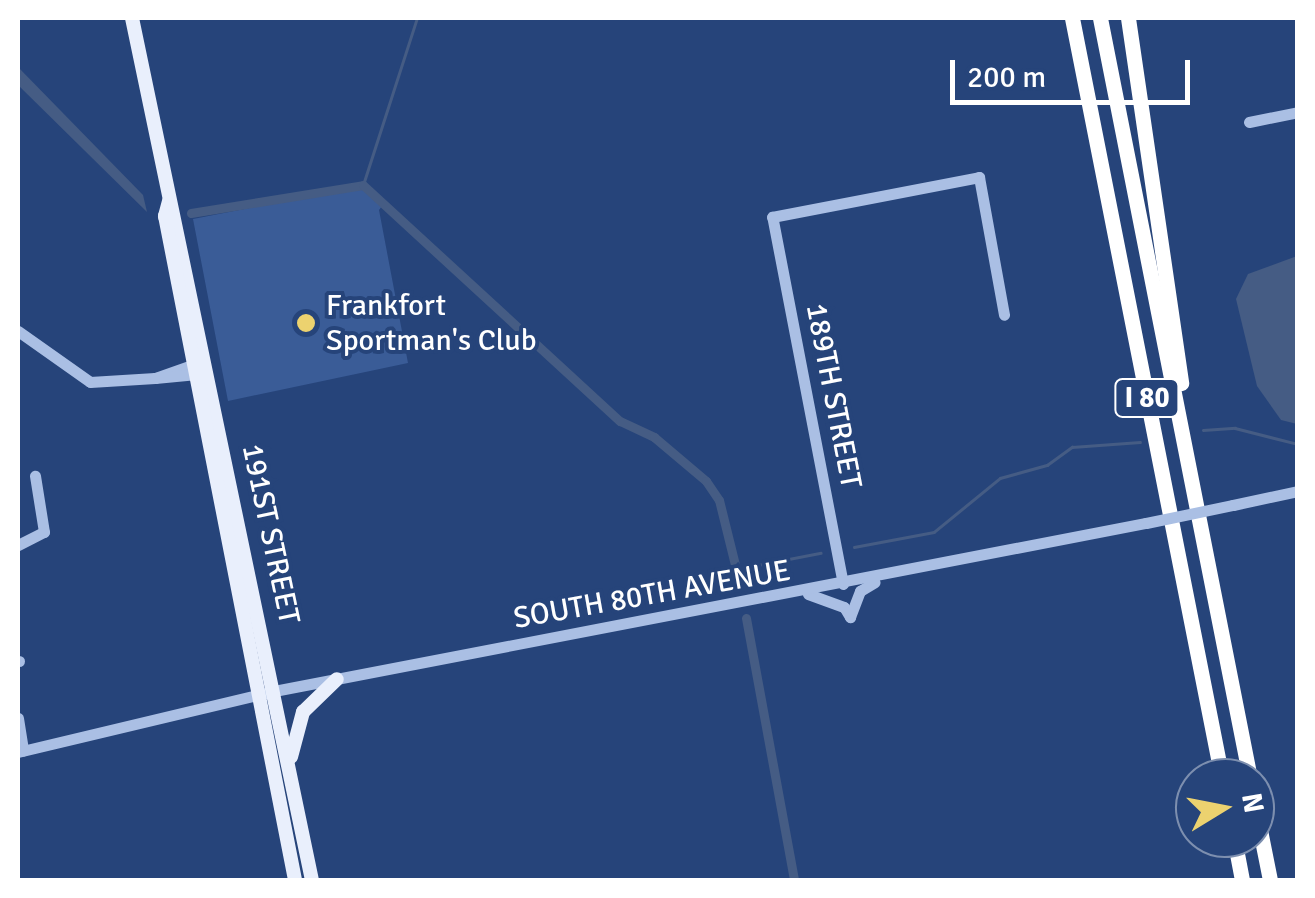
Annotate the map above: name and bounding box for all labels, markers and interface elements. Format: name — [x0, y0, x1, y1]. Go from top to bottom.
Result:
scale bar — [955, 40, 1195, 102]
text: 200 m — [967, 59, 1046, 96]
place label: Frankfort Sportman's Club — [326, 288, 537, 358]
street label: 189TH STREET — [797, 301, 869, 491]
marker: Frankfort Sportman's Club — [295, 312, 317, 334]
road number: I 80 — [1112, 375, 1182, 421]
street label: 191ST STREET — [233, 441, 307, 627]
street label: SOUTH 80TH AVENUE — [511, 553, 793, 637]
north arrow — [1175, 758, 1275, 858]
text: N — [1234, 791, 1271, 816]

